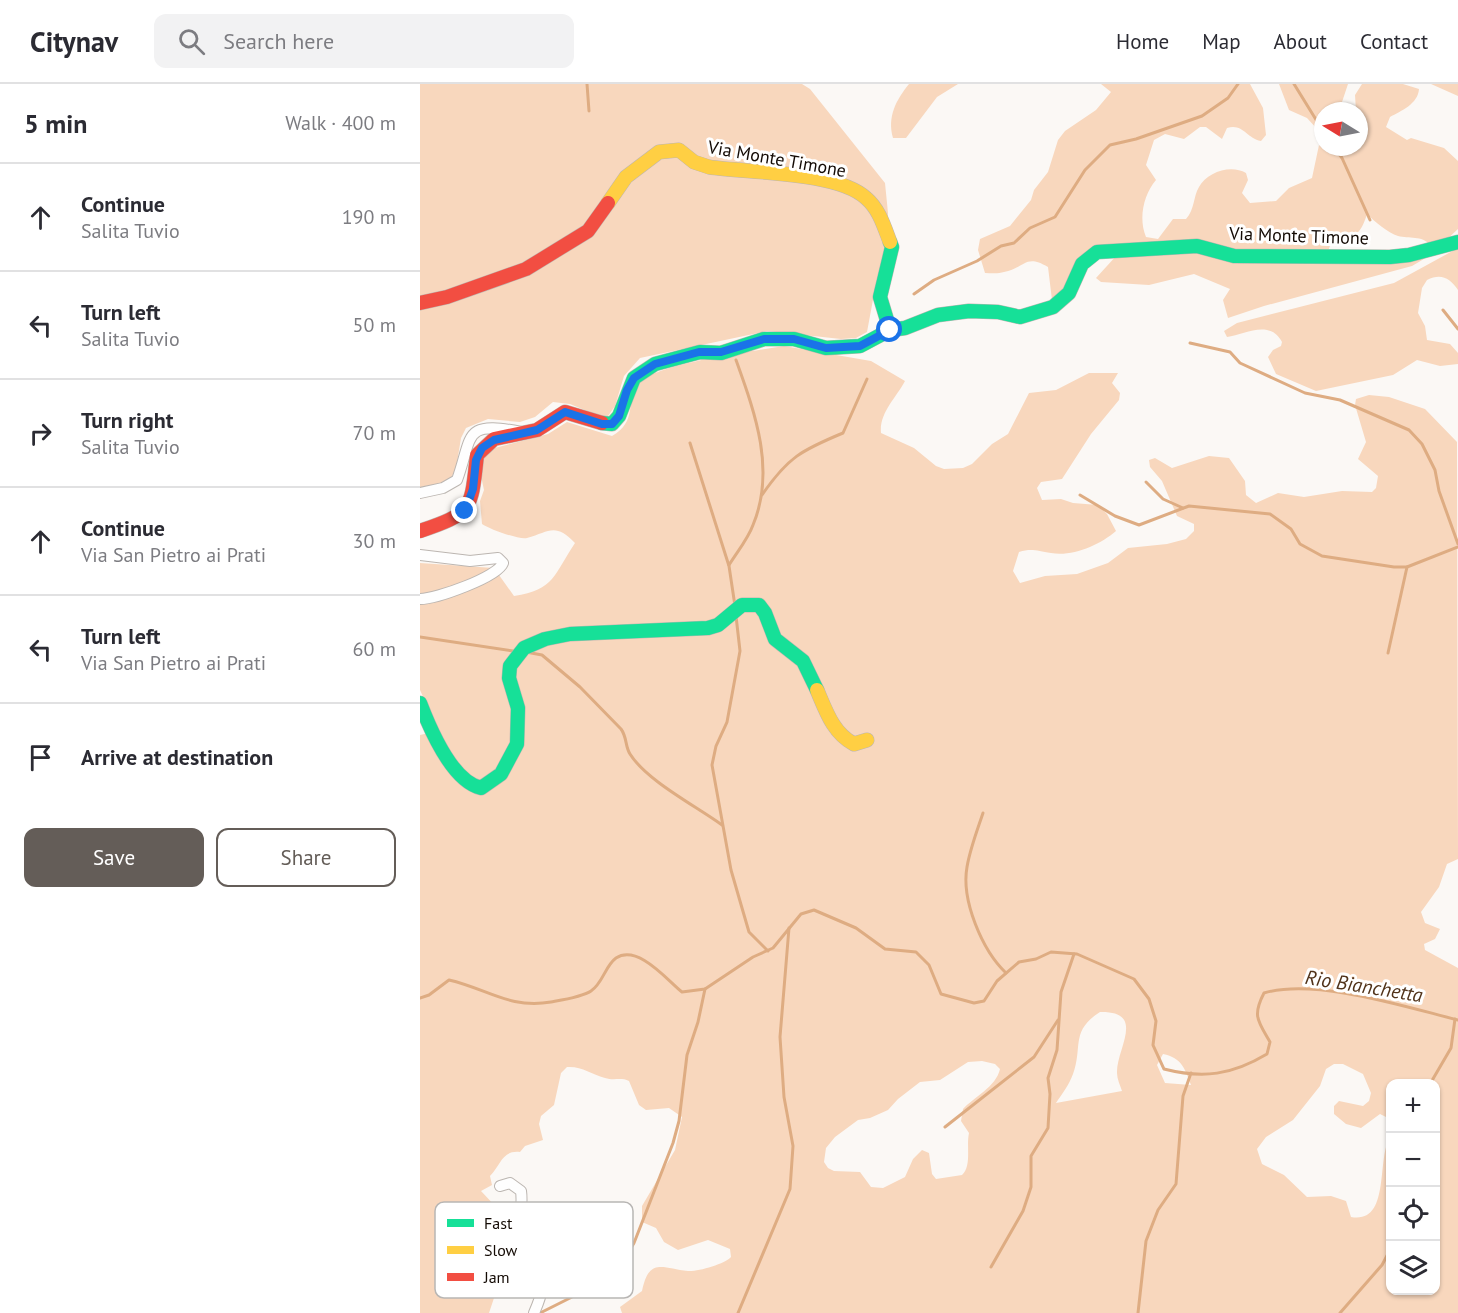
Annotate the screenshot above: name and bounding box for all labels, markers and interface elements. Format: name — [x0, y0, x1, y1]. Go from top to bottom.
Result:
search box — [154, 14, 574, 68]
text: Citynav — [30, 23, 118, 60]
icon: search — [175, 25, 208, 58]
text: Search here — [223, 27, 334, 55]
text: Home — [1116, 28, 1169, 55]
text: Map — [1202, 28, 1241, 55]
text: About — [1274, 28, 1327, 55]
text: Contact — [1360, 28, 1428, 55]
north arrow — [1314, 102, 1368, 156]
text: 5 min — [24, 107, 87, 140]
text: Walk · 400 m — [285, 110, 396, 136]
street label: Via Monte Timone — [705, 135, 848, 182]
text: Continue — [81, 190, 165, 218]
icon: ahead — [24, 201, 57, 234]
text: 190 m — [342, 204, 396, 230]
text: Salita Tuvio — [81, 218, 180, 244]
street label: Via Monte Timone — [1228, 222, 1369, 249]
text: Turn left — [81, 298, 161, 326]
icon: left — [24, 309, 57, 342]
text: 50 m — [353, 312, 396, 338]
route start — [876, 316, 902, 342]
text: Salita Tuvio — [81, 326, 180, 352]
text: Turn right — [81, 406, 173, 434]
icon: right — [24, 417, 57, 450]
text: 70 m — [353, 420, 396, 446]
text: Salita Tuvio — [81, 434, 180, 460]
route end — [451, 497, 477, 523]
text: Continue — [81, 514, 165, 542]
icon: ahead — [24, 525, 57, 558]
text: 30 m — [353, 528, 396, 554]
text: Via San Pietro ai Prati — [81, 542, 266, 568]
text: Turn left — [81, 622, 161, 650]
icon: left — [24, 633, 57, 666]
text: 60 m — [353, 636, 396, 662]
text: Via San Pietro ai Prati — [81, 650, 266, 676]
icon: arrive — [24, 741, 57, 774]
text: Arrive at destination — [81, 743, 273, 771]
button: Save — [24, 828, 204, 887]
button: Share — [216, 828, 396, 887]
water label: Rio Bianchetta — [1303, 964, 1425, 1008]
map controls — [1386, 1079, 1440, 1295]
button: + — [1386, 1079, 1440, 1133]
button: − — [1386, 1133, 1440, 1187]
button: locate — [1386, 1187, 1440, 1241]
legend — [435, 1202, 633, 1298]
text: Fast — [484, 1213, 513, 1233]
text: Slow — [484, 1240, 518, 1260]
button: layers — [1386, 1241, 1440, 1295]
text: Jam — [483, 1267, 510, 1287]

